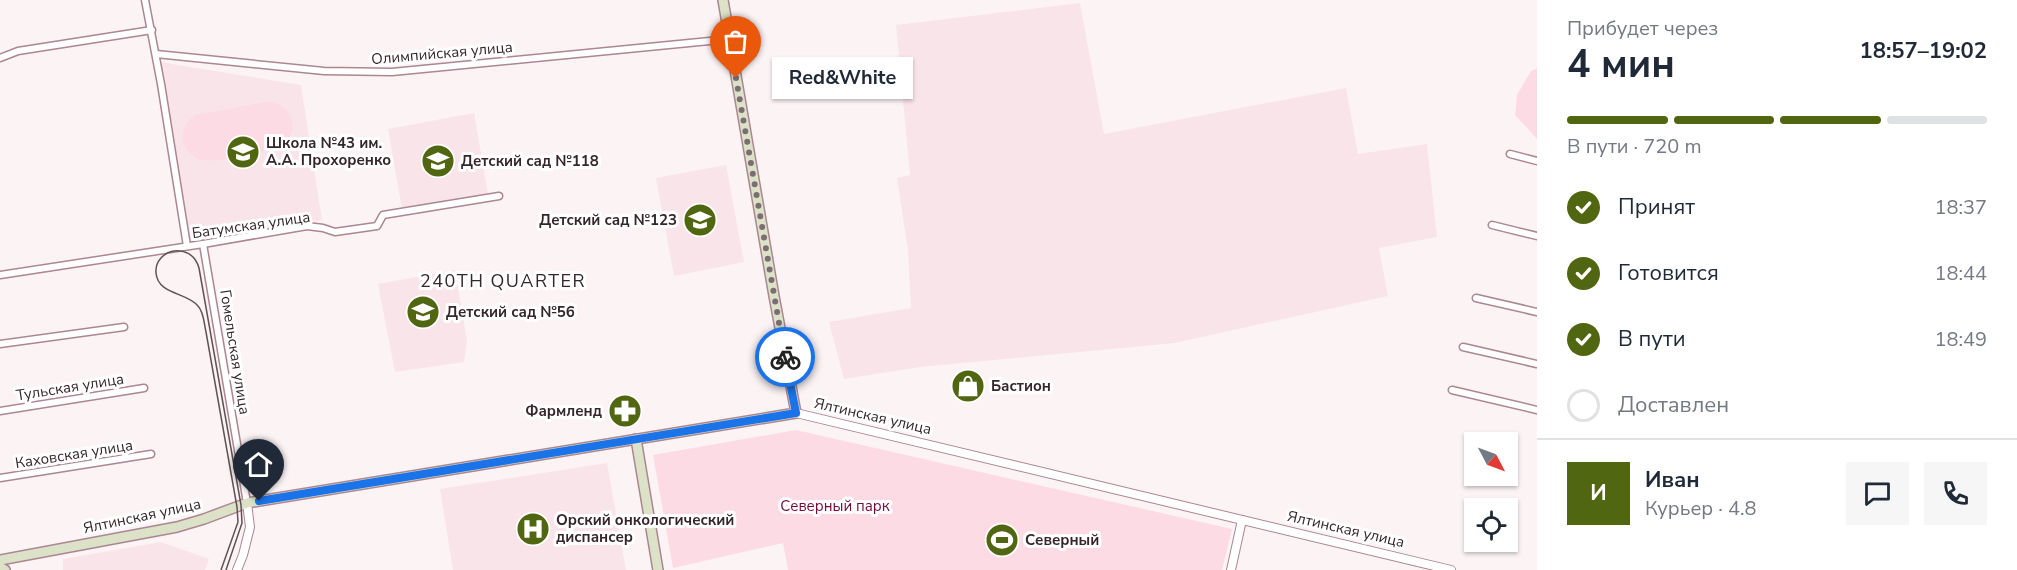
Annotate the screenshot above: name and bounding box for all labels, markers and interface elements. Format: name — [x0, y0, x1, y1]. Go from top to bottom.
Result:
text: Прибудет через — [1567, 15, 1718, 42]
pin — [710, 16, 761, 78]
icon: bag — [719, 25, 752, 58]
text: 18:57–19:02 — [1859, 36, 1987, 66]
street label: Олимпийская улица — [371, 37, 513, 69]
text: 4 мин — [1567, 38, 1675, 91]
callout: Red&White — [772, 57, 913, 99]
text: Red&White — [789, 64, 896, 91]
place label: Школа №43 им. А.А. Прохоренко — [266, 133, 391, 170]
text: В пути · 720 m — [1567, 133, 1702, 160]
school or university icon: Школа №43 им. А.А. Прохоренко — [225, 134, 261, 170]
school or university icon: Детский сад №118 — [420, 143, 456, 179]
place label: Детский сад №118 — [461, 151, 599, 171]
icon: check — [1567, 191, 1600, 224]
text: Принят — [1618, 192, 1695, 222]
text: 18:37 — [1934, 194, 1987, 221]
school or university icon: Детский сад №123 — [682, 202, 718, 238]
street label: Батумская улица — [191, 207, 311, 243]
place label: Детский сад №123 — [539, 210, 677, 230]
icon: check — [1567, 257, 1600, 290]
text: Готовится — [1618, 258, 1719, 288]
text: 18:44 — [1934, 260, 1987, 287]
district label: 240TH QUARTER — [420, 269, 586, 293]
street label: Гомельская улица — [215, 288, 255, 416]
school or university icon: Детский сад №56 — [405, 294, 441, 330]
place label: Детский сад №56 — [446, 302, 575, 322]
icon: check — [1567, 323, 1600, 356]
text: В пути — [1618, 324, 1686, 354]
text: 18:49 — [1934, 326, 1987, 353]
courier — [755, 327, 815, 387]
icon: bike — [769, 341, 802, 374]
shop icon: Бастион — [950, 368, 986, 404]
street label: Тульская улица — [15, 369, 125, 405]
place label: Бастион — [991, 376, 1051, 396]
text: Доставлен — [1618, 390, 1729, 420]
pharmacy icon: Фармленд — [607, 393, 643, 429]
street label: Ялтинская улица — [812, 393, 934, 439]
place label: Фармленд — [525, 401, 602, 421]
north arrow — [1464, 432, 1518, 486]
map controls — [1464, 432, 1518, 552]
street label: Каховская улица — [14, 435, 134, 473]
pin — [233, 439, 284, 501]
icon: home — [242, 448, 275, 481]
button: chat — [1846, 462, 1909, 525]
button: phone — [1924, 462, 1987, 525]
text: Иван — [1645, 465, 1700, 495]
text: И — [1590, 478, 1607, 508]
street label: Ялтинская улица — [81, 494, 203, 538]
text: Курьер · 4.8 — [1645, 495, 1757, 522]
park label: Северный парк — [780, 496, 890, 516]
button: locate — [1464, 498, 1518, 552]
street label: Ялтинская улица — [1285, 506, 1407, 552]
place label: Орский онкологический диспансер — [556, 510, 734, 547]
hospital icon: Орский онкологический диспансер — [515, 511, 551, 547]
sports icon: Северный — [984, 522, 1020, 558]
place label: Северный — [1025, 530, 1099, 550]

